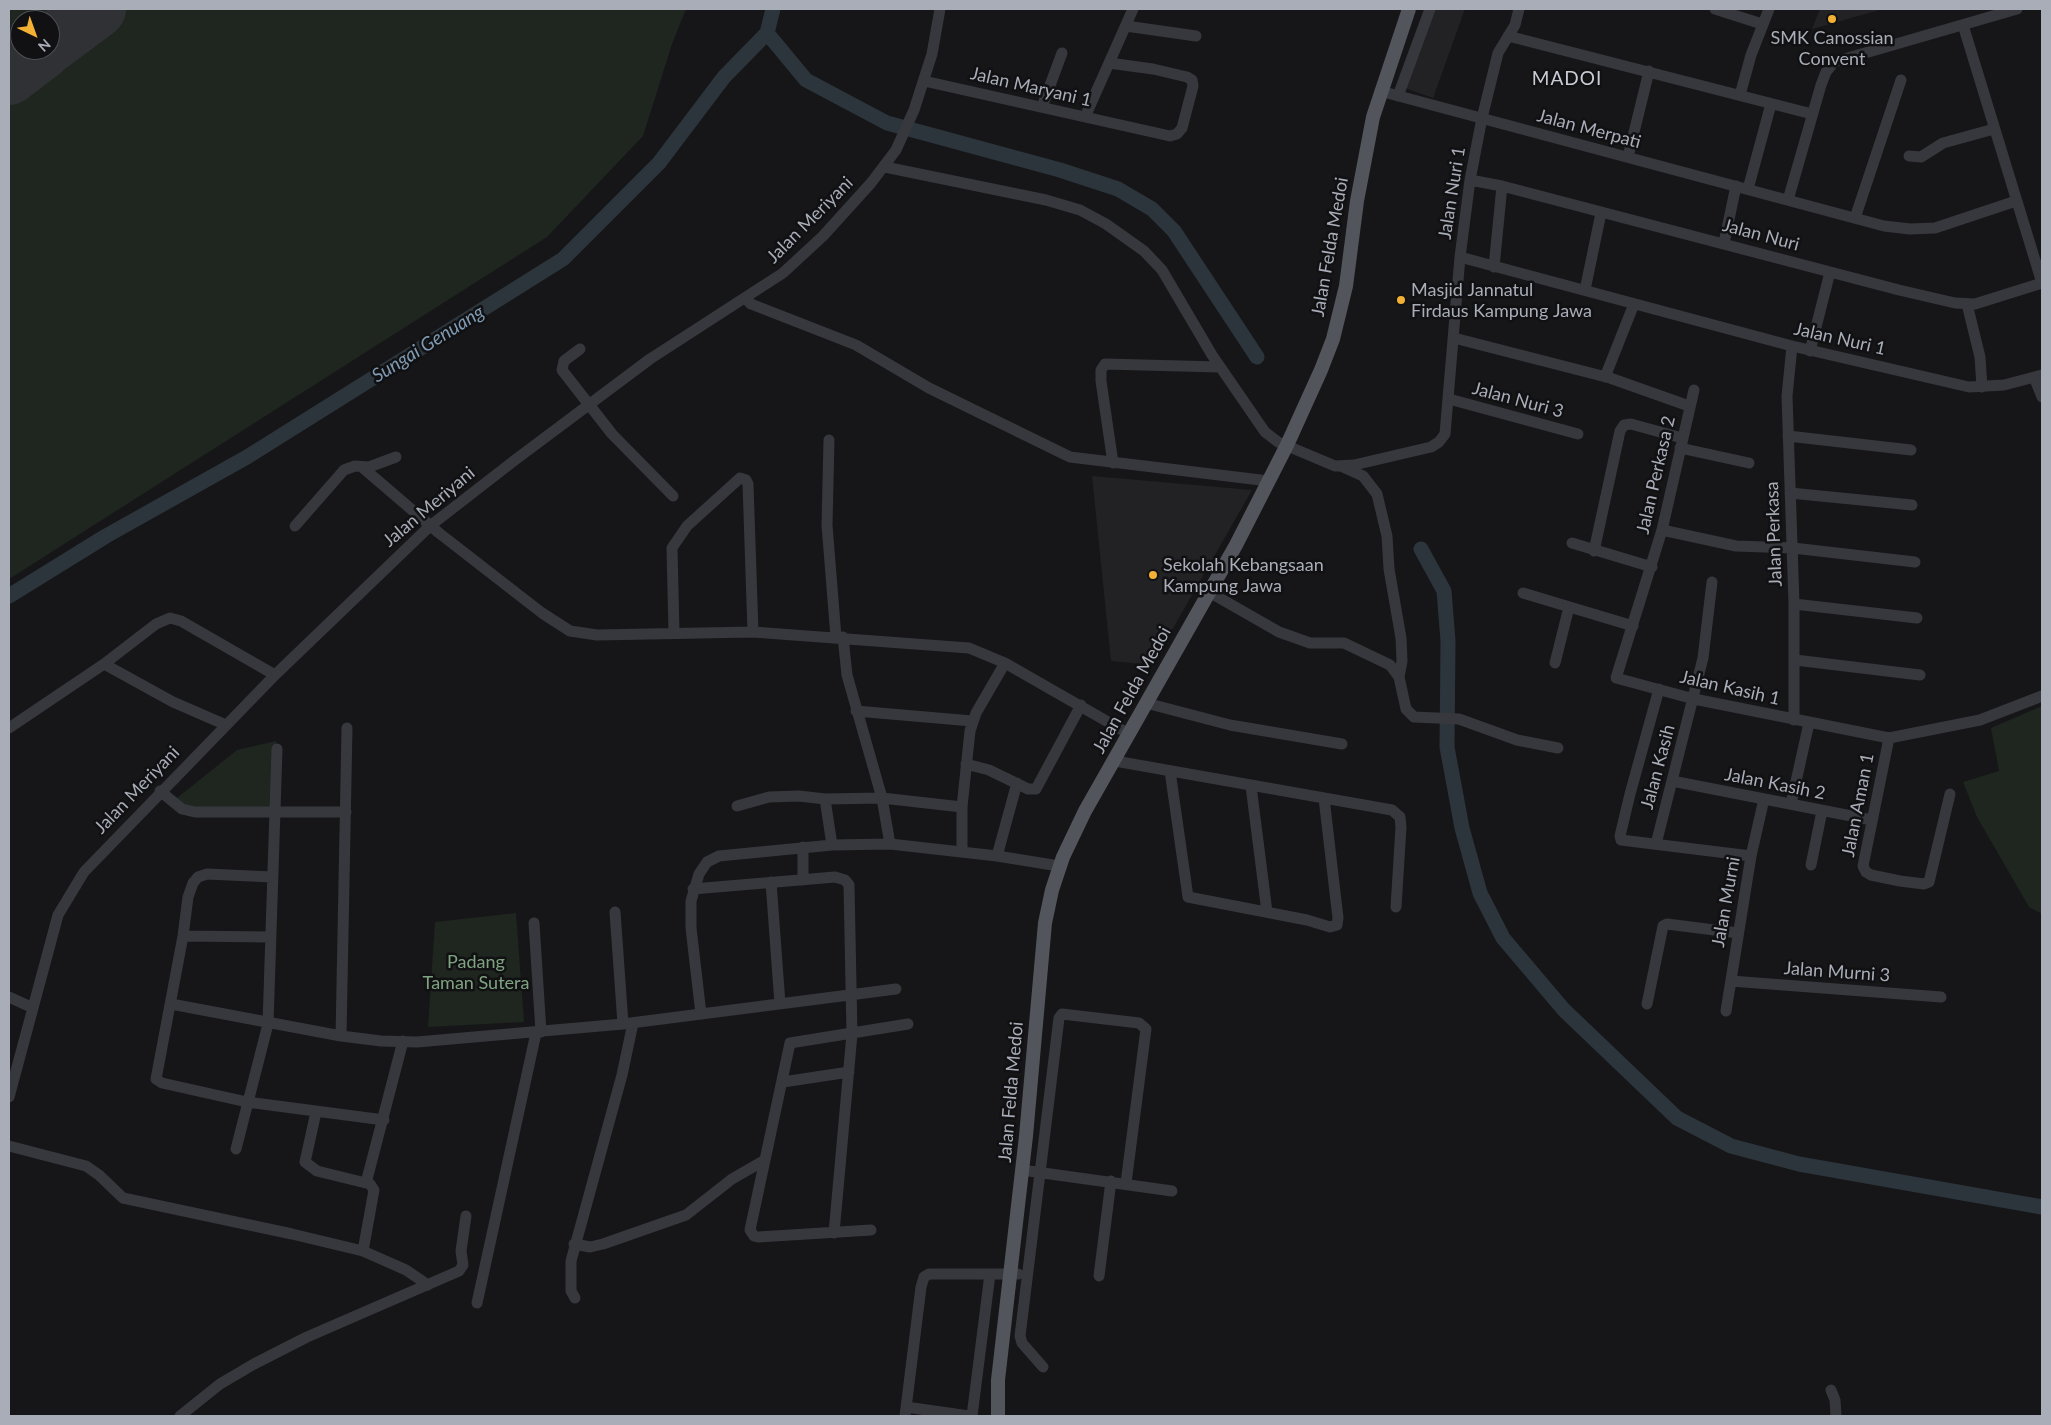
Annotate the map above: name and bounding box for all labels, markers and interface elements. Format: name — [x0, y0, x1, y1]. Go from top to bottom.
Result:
north arrow — [10, 10, 60, 60]
marker: SMK Canossian Convent — [1826, 13, 1838, 25]
place label: SMK Canossian Convent — [1770, 27, 1894, 70]
text: N — [35, 36, 54, 56]
street label: Jalan Maryani 1 — [968, 63, 1094, 111]
district label: MADOI — [1531, 68, 1603, 90]
street label: Jalan Merpati — [1535, 105, 1643, 153]
street label: Jalan Nuri 1 — [1434, 145, 1470, 241]
street label: Jalan Meriyani — [762, 172, 858, 268]
street label: Jalan Felda Medoi — [1307, 176, 1353, 318]
street label: Jalan Nuri — [1720, 214, 1802, 256]
place label: Masjid Jannatul Firdaus Kampung Jawa — [1411, 279, 1592, 322]
marker: Masjid Jannatul Firdaus Kampung Jawa — [1395, 294, 1407, 306]
water label: Sungai Genuang — [368, 300, 488, 388]
street label: Jalan Nuri 1 — [1792, 318, 1888, 360]
street label: Jalan Nuri 3 — [1470, 377, 1566, 423]
street label: Jalan Perkasa 2 — [1632, 414, 1680, 536]
street label: Jalan Meriyani — [379, 462, 479, 552]
street label: Jalan Perkasa — [1761, 481, 1787, 587]
place label: Sekolah Kebangsaan Kampung Jawa — [1163, 554, 1324, 596]
marker: Sekolah Kebangsaan Kampung Jawa — [1147, 569, 1159, 581]
street label: Jalan Felda Medoi — [1088, 623, 1176, 757]
street label: Jalan Kasih 1 — [1678, 666, 1782, 710]
street label: Jalan Kasih — [1636, 722, 1680, 812]
street label: Jalan Meriyani — [90, 742, 184, 838]
street label: Jalan Aman 1 — [1837, 751, 1879, 859]
street label: Jalan Kasih 2 — [1723, 764, 1827, 804]
street label: Jalan Murni — [1707, 855, 1745, 949]
park label: Padang Taman Sutera — [423, 951, 529, 994]
street label: Jalan Murni 3 — [1783, 958, 1891, 986]
street label: Jalan Felda Medoi — [994, 1021, 1028, 1163]

